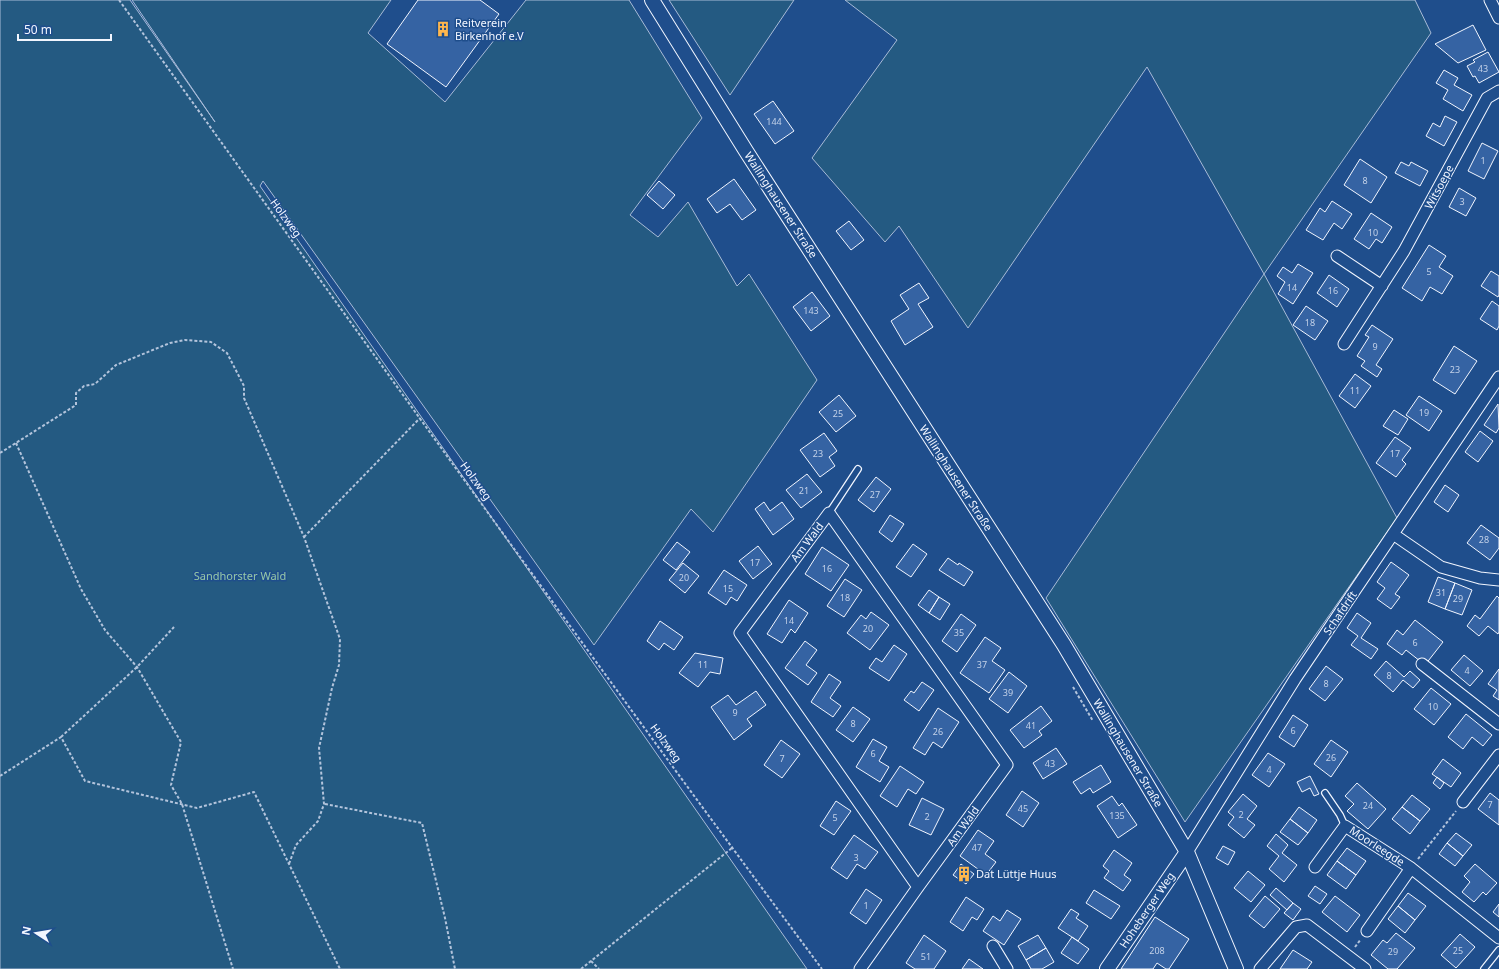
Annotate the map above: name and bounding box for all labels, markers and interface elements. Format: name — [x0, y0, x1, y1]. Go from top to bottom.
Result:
place label: Reitverein Birkenhof e.V — [455, 15, 524, 43]
scale bar — [18, 16, 111, 42]
building icon: Reitverein Birkenhof e.V — [434, 20, 452, 38]
text: 50 m — [24, 21, 52, 38]
house number: 43 — [1478, 62, 1488, 75]
house number: 144 — [766, 115, 782, 128]
street label: Wallinghausener Straße — [741, 149, 821, 261]
house number: 1 — [1480, 154, 1486, 167]
street label: Witsoepe — [1421, 162, 1456, 212]
house number: 8 — [1362, 174, 1368, 187]
street label: Holzweg — [267, 195, 306, 240]
house number: 3 — [1459, 195, 1465, 208]
house number: 10 — [1368, 226, 1378, 239]
house number: 5 — [1426, 265, 1432, 278]
house number: 14 — [1287, 281, 1297, 294]
house number: 16 — [1328, 284, 1338, 297]
house number: 143 — [803, 304, 819, 317]
house number: 18 — [1305, 316, 1315, 329]
house number: 9 — [1372, 340, 1378, 353]
house number: 23 — [1450, 363, 1460, 376]
house number: 11 — [1350, 384, 1360, 397]
house number: 19 — [1419, 406, 1429, 419]
house number: 25 — [833, 407, 843, 420]
street label: Wallinghausener Straße — [916, 422, 996, 534]
house number: 23 — [813, 447, 823, 460]
house number: 17 — [1390, 447, 1400, 460]
street label: Holzweg — [457, 458, 496, 503]
house number: 21 — [799, 484, 809, 497]
house number: 27 — [870, 488, 880, 501]
street label: Am Wald — [787, 519, 826, 565]
house number: 28 — [1479, 533, 1489, 546]
house number: 17 — [750, 556, 760, 569]
house number: 16 — [822, 562, 832, 575]
park label: Sandhorster Wald — [194, 568, 286, 583]
house number: 20 — [679, 571, 689, 584]
house number: 15 — [723, 582, 733, 595]
house number: 31 — [1436, 586, 1446, 599]
street label: Schafdrift — [1319, 588, 1360, 638]
house number: 18 — [840, 591, 850, 604]
house number: 29 — [1453, 592, 1463, 605]
house number: 14 — [784, 614, 794, 627]
house number: 20 — [863, 622, 873, 635]
house number: 35 — [954, 626, 964, 639]
house number: 6 — [1412, 636, 1418, 649]
house number: 11 — [698, 658, 708, 671]
house number: 37 — [977, 658, 987, 671]
house number: 4 — [1464, 664, 1470, 677]
house number: 8 — [1386, 669, 1392, 682]
house number: 8 — [1323, 677, 1329, 690]
house number: 39 — [1003, 686, 1013, 699]
street label: Wallinghausener Straße — [1090, 696, 1167, 810]
house number: 10 — [1428, 700, 1438, 713]
house number: 9 — [732, 706, 738, 719]
house number: 8 — [850, 717, 856, 730]
house number: 41 — [1026, 719, 1036, 732]
street label: Holzweg — [647, 720, 686, 765]
house number: 6 — [1290, 724, 1296, 737]
house number: 26 — [933, 725, 943, 738]
house number: 6 — [870, 747, 876, 760]
house number: 26 — [1326, 751, 1336, 764]
house number: 7 — [779, 752, 785, 765]
house number: 43 — [1045, 757, 1055, 770]
house number: 4 — [1266, 763, 1272, 776]
house number: 7 — [1487, 798, 1493, 811]
house number: 24 — [1363, 799, 1373, 812]
house number: 45 — [1018, 802, 1028, 815]
street label: Am Wald — [943, 803, 982, 849]
house number: 2 — [1238, 808, 1244, 821]
house number: 135 — [1109, 809, 1125, 822]
house number: 2 — [924, 810, 930, 823]
house number: 5 — [832, 811, 838, 824]
street label: Moorleegde — [1347, 822, 1408, 869]
house number: 47 — [972, 841, 982, 854]
house number: 3 — [853, 851, 859, 864]
building icon: Dat Lüttje Huus — [955, 865, 973, 883]
place label: Dat Lüttje Huus — [976, 866, 1056, 881]
street label: Hoheberger Weg — [1116, 869, 1178, 951]
house number: 1 — [863, 899, 869, 912]
north arrow — [16, 913, 56, 953]
text: N — [17, 925, 34, 937]
house number: 208 — [1149, 944, 1165, 957]
house number: 25 — [1453, 944, 1463, 957]
house number: 29 — [1388, 945, 1398, 958]
house number: 51 — [921, 950, 931, 963]

